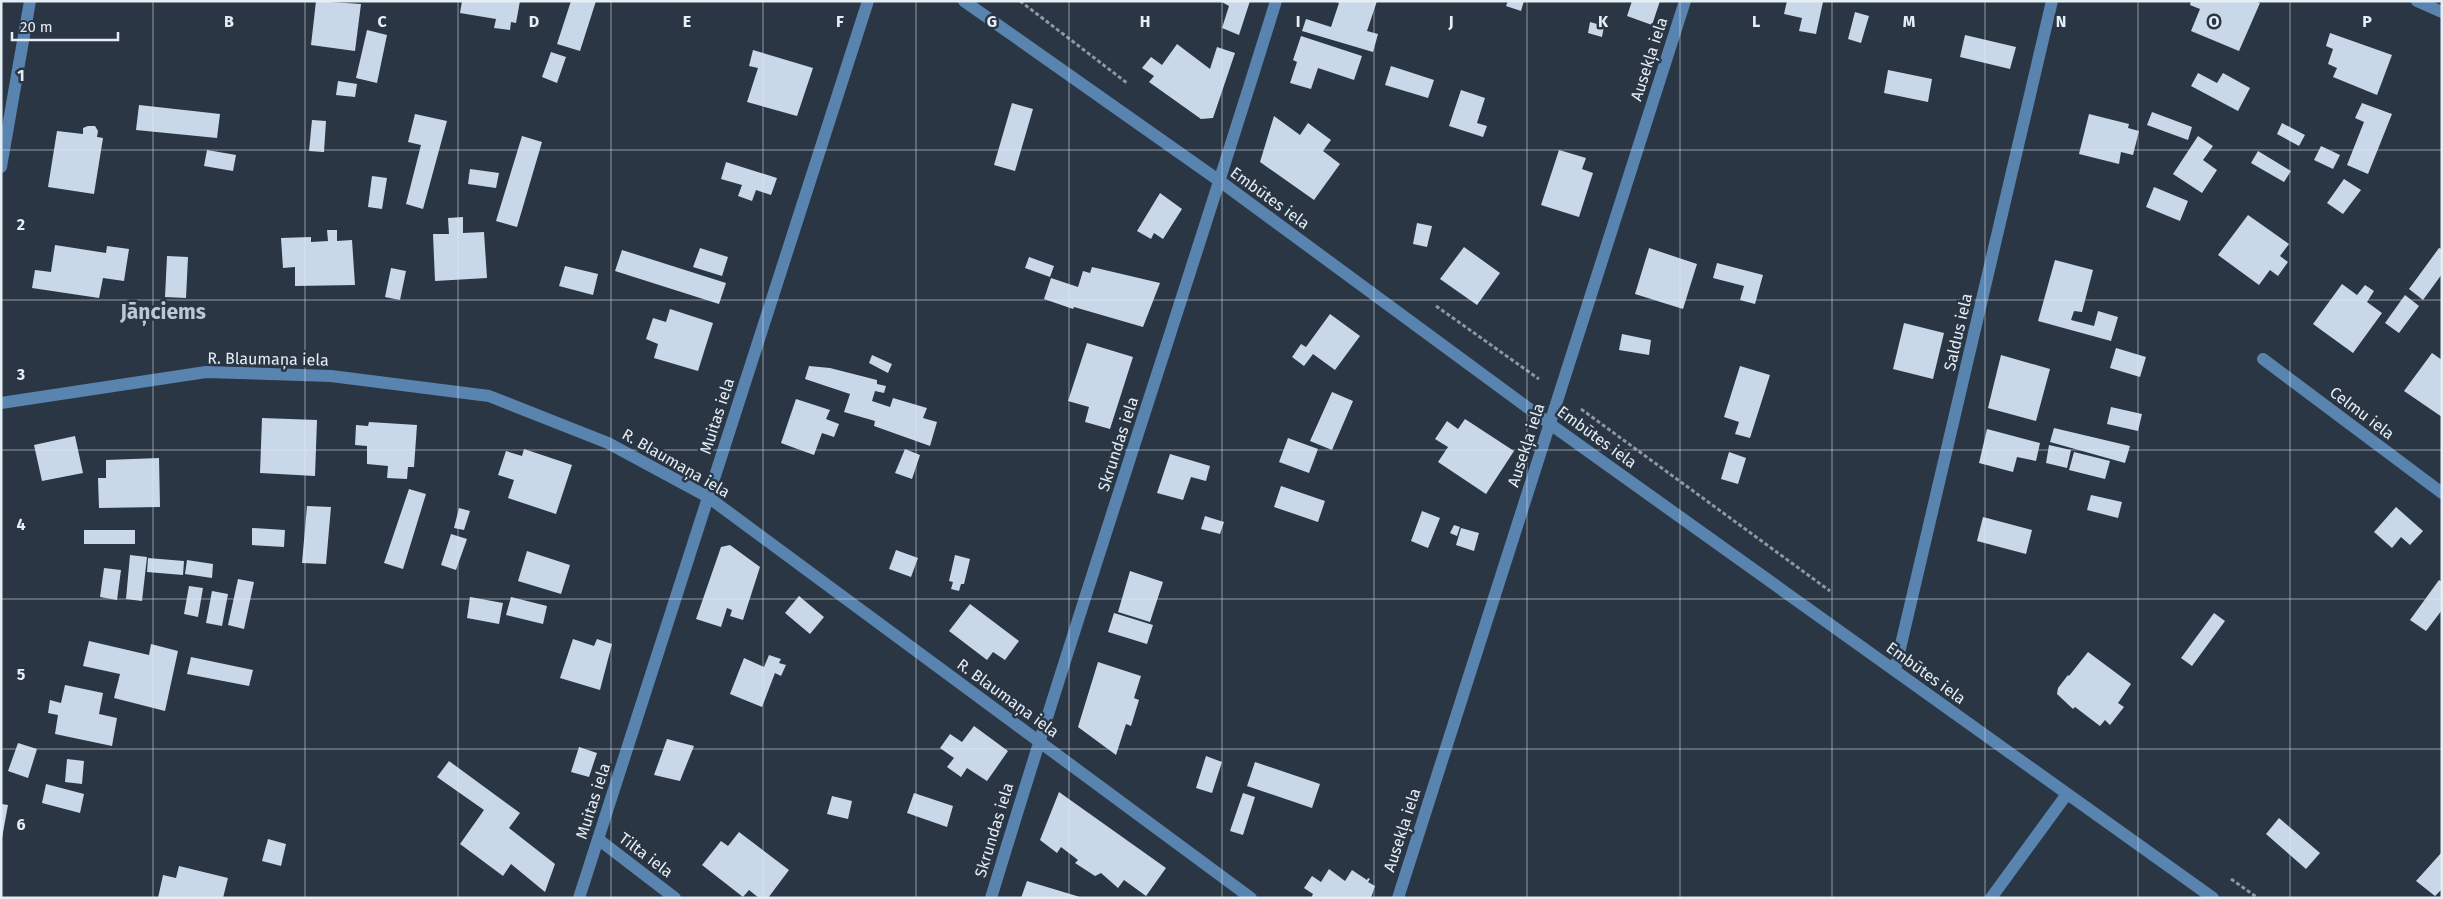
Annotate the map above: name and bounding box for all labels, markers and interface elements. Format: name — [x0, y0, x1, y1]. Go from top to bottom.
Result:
scale bar — [12, 10, 119, 42]
text: B — [224, 12, 234, 31]
text: C — [377, 12, 387, 31]
text: D — [529, 12, 539, 31]
text: E — [683, 12, 691, 31]
text: F — [836, 12, 844, 31]
text: G — [987, 12, 997, 31]
text: H — [1140, 12, 1150, 31]
text: I — [1296, 12, 1300, 31]
text: J — [1447, 12, 1454, 31]
text: K — [1598, 12, 1609, 31]
text: L — [1752, 12, 1760, 31]
text: M — [1903, 12, 1916, 31]
text: N — [2056, 12, 2066, 31]
text: O — [2208, 12, 2220, 31]
text: P — [2362, 12, 2372, 31]
street label: Ausekļa iela — [1627, 15, 1672, 104]
text: 20 m — [20, 18, 53, 36]
text: 1 — [17, 66, 25, 85]
street label: Embūtes iela — [1227, 163, 1313, 233]
text: 2 — [17, 215, 25, 234]
street label: Saldus iela — [1940, 291, 1976, 373]
district label: Jāņciems — [119, 299, 206, 326]
street label: R. Blaumaņa iela — [207, 348, 329, 371]
text: 3 — [16, 365, 25, 384]
street label: Muitas iela — [696, 376, 738, 456]
street label: Celmu iela — [2326, 383, 2398, 443]
street label: Skrundas iela — [1094, 394, 1142, 494]
street label: Ausekļa iela — [1504, 401, 1549, 490]
street label: Embūtes iela — [1554, 402, 1640, 472]
street label: R. Blaumaņa iela — [618, 424, 733, 502]
text: 4 — [16, 515, 26, 534]
street label: Embūtes iela — [1883, 638, 1969, 708]
street label: R. Blaumaņa iela — [953, 655, 1063, 742]
text: 5 — [17, 665, 26, 684]
street label: Muitas iela — [572, 761, 614, 841]
street label: Skrundas iela — [971, 780, 1017, 880]
street label: Ausekļa iela — [1380, 786, 1425, 875]
text: 6 — [16, 815, 26, 834]
street label: Tilta iela — [615, 829, 677, 881]

